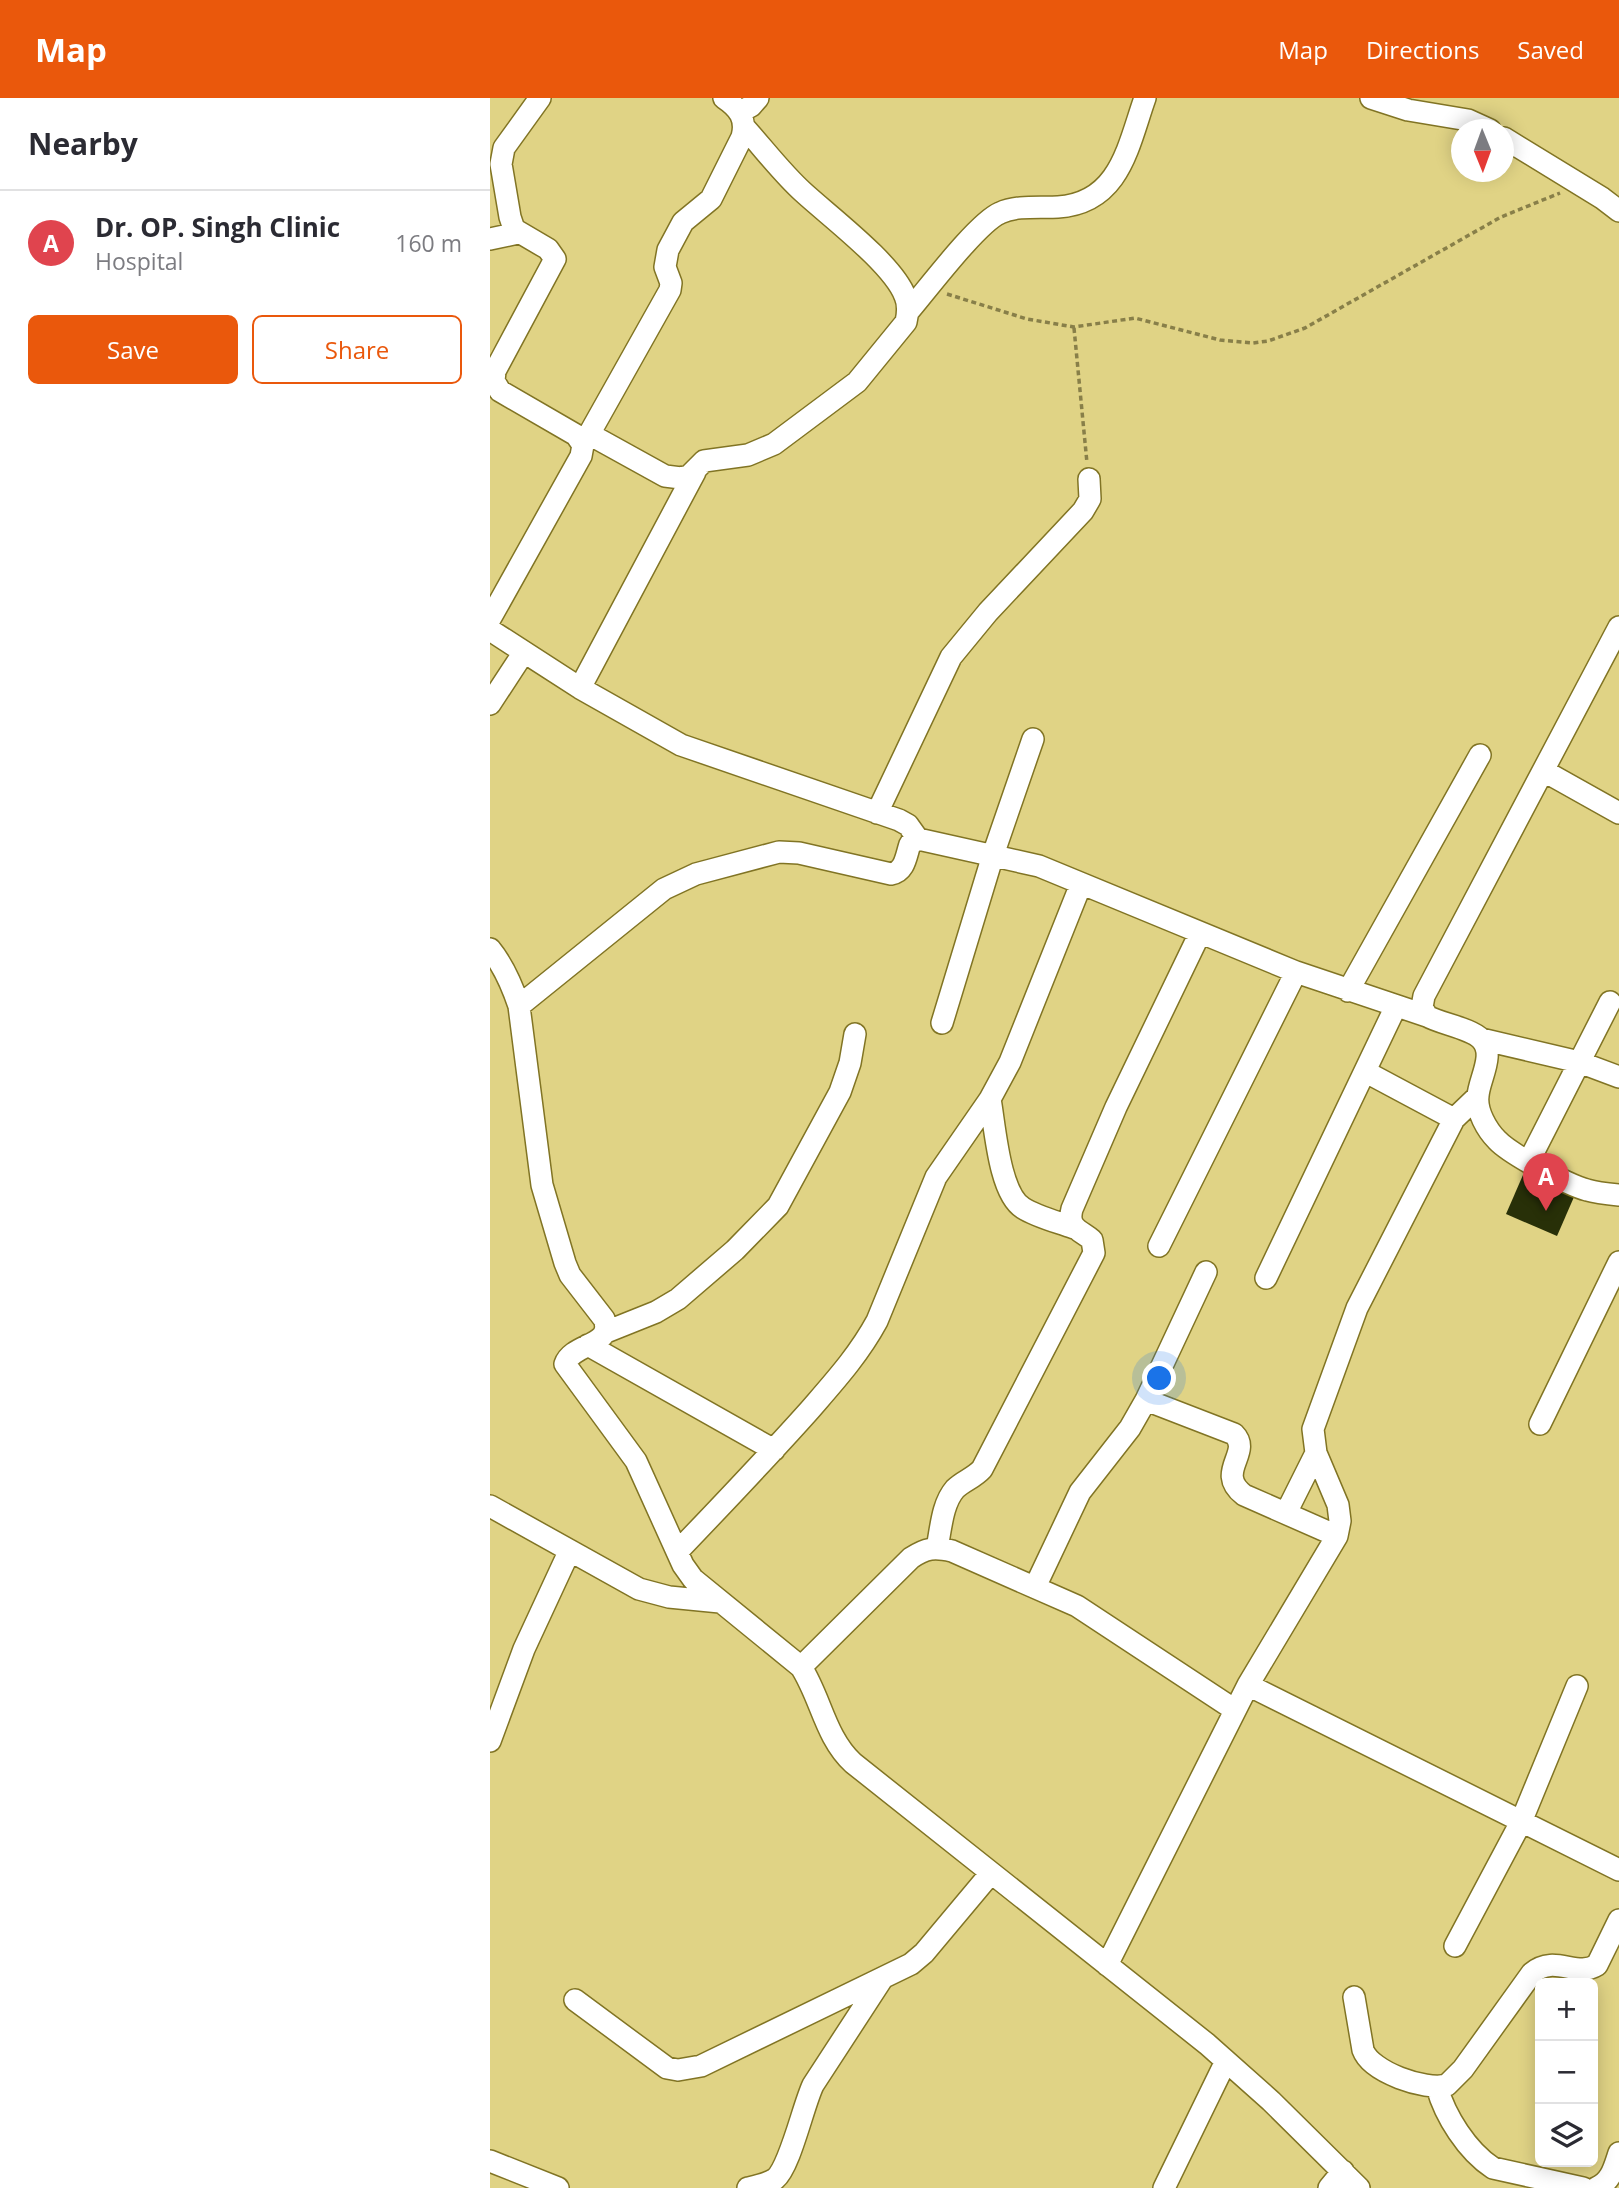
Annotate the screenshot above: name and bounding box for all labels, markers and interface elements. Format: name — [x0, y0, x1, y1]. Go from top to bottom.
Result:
text: Map — [35, 27, 107, 72]
text: Map — [1278, 33, 1328, 66]
text: Directions — [1366, 33, 1479, 66]
text: Saved — [1517, 33, 1584, 66]
north arrow — [1451, 119, 1514, 182]
text: Nearby — [28, 123, 138, 164]
text: Dr. OP. Singh Clinic — [95, 209, 340, 245]
text: A — [43, 227, 59, 259]
text: 160 m — [395, 227, 462, 259]
text: Hospital — [95, 245, 183, 277]
button: Save — [28, 315, 238, 384]
button: Share — [252, 315, 462, 384]
pin: A — [1523, 1153, 1569, 1211]
your location — [1142, 1361, 1176, 1395]
map controls — [1535, 1978, 1598, 2167]
button: + — [1535, 1978, 1598, 2041]
button: − — [1535, 2041, 1598, 2104]
button: layers — [1535, 2104, 1598, 2167]

